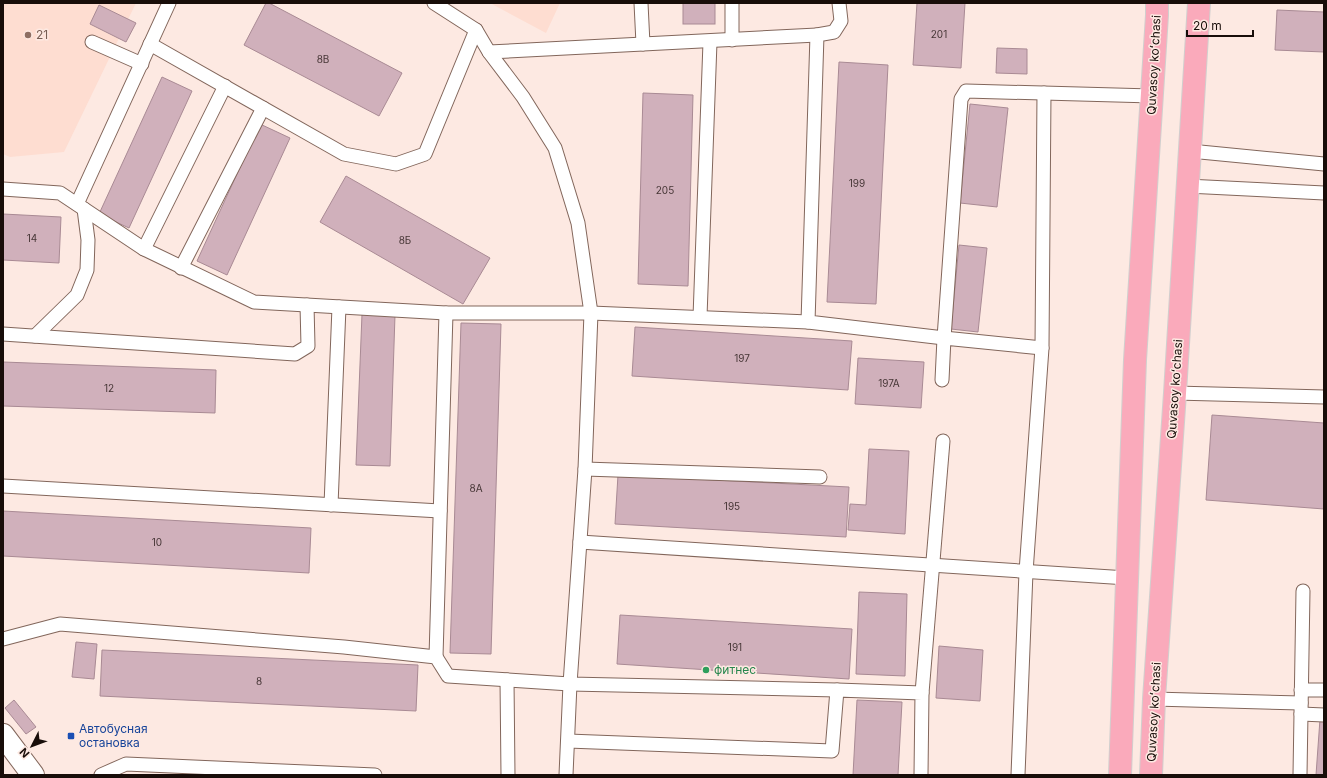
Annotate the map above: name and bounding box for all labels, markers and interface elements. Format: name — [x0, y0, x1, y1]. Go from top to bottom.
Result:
scale bar — [1187, 12, 1253, 38]
street label: Quvasoy koʻchasi — [1143, 15, 1164, 115]
text: 20 m — [1193, 18, 1222, 33]
place label: 21 — [36, 27, 48, 42]
house number: 201 — [931, 28, 947, 40]
marker: 21 — [23, 30, 33, 40]
house number: 8В — [317, 53, 329, 65]
house number: 199 — [849, 177, 865, 189]
house number: 205 — [656, 184, 674, 196]
house number: 14 — [27, 232, 37, 244]
house number: 8Б — [399, 234, 411, 246]
street label: Quvasoy koʻchasi — [1164, 339, 1185, 439]
house number: 197 — [734, 352, 750, 364]
house number: 197A — [878, 377, 900, 389]
house number: 12 — [104, 382, 114, 394]
house number: 8А — [469, 482, 483, 494]
house number: 195 — [724, 500, 740, 512]
house number: 10 — [152, 536, 162, 548]
house number: 191 — [728, 641, 742, 653]
place label: фитнес — [714, 662, 756, 677]
street label: Quvasoy koʻchasi — [1143, 662, 1164, 762]
marker: фитнес — [701, 665, 711, 675]
house number: 8 — [256, 675, 262, 687]
place label: Автобусная остановка — [79, 721, 148, 750]
north arrow — [12, 726, 52, 766]
marker: Автобусная остановка — [66, 731, 76, 741]
text: N — [17, 745, 33, 760]

